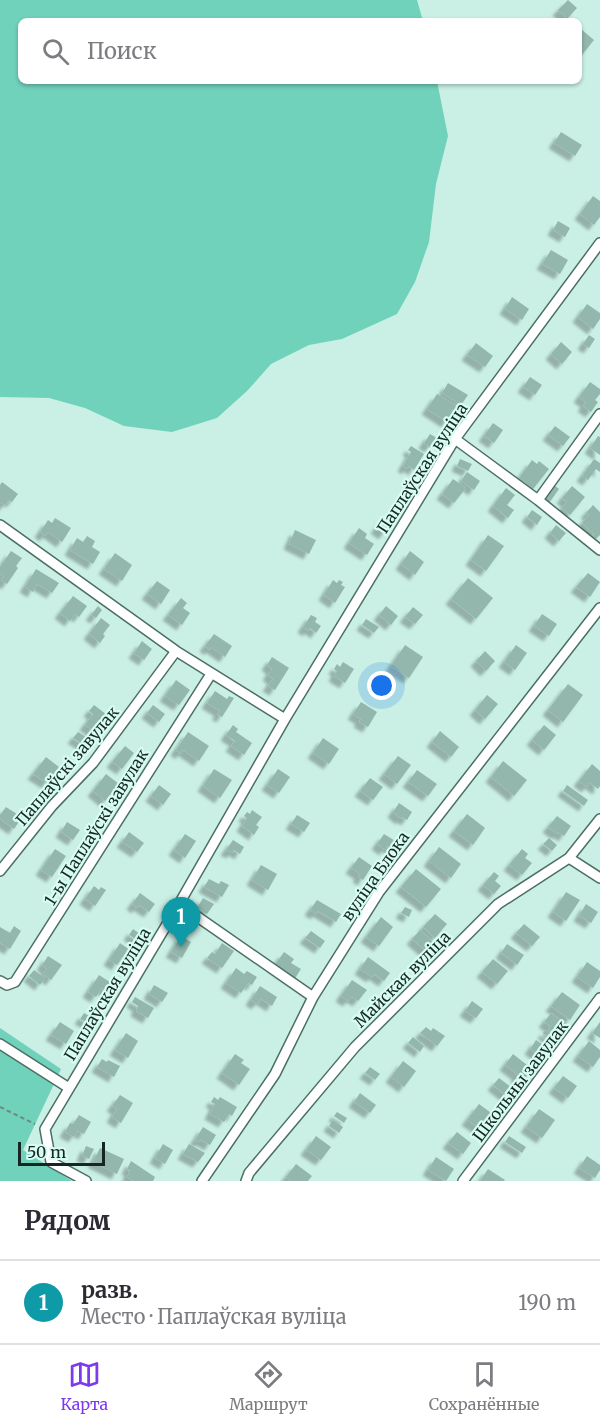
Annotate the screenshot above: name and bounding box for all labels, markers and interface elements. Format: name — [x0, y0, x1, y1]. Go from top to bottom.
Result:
search box — [18, 18, 582, 84]
icon: search — [39, 35, 72, 68]
text: Поиск — [87, 37, 157, 65]
street label: Паплаўская вуліца — [372, 399, 472, 537]
your location — [367, 671, 396, 700]
street label: Паплаўскі завулак — [11, 702, 123, 830]
street label: 1-ы Паплаўскі завулак — [40, 745, 152, 909]
street label: вуліца Блока — [337, 827, 413, 924]
pin: 1 — [162, 898, 201, 947]
street label: Паплаўская вуліца — [59, 924, 155, 1064]
street label: Майская вуліца — [350, 926, 455, 1031]
street label: Школьны завулак — [468, 1016, 572, 1146]
scale bar — [18, 1139, 105, 1166]
text: 50 m — [27, 1142, 66, 1162]
text: Рядом — [24, 1204, 110, 1237]
text: разв. — [81, 1276, 138, 1304]
text: 1 — [39, 1290, 48, 1315]
text: 190 m — [518, 1290, 576, 1315]
text: Место · Паплаўская вуліца — [81, 1304, 346, 1329]
tab: Карта — [61, 1358, 108, 1414]
tab: Маршрут — [229, 1358, 308, 1414]
tab: Сохранённые — [429, 1358, 539, 1414]

